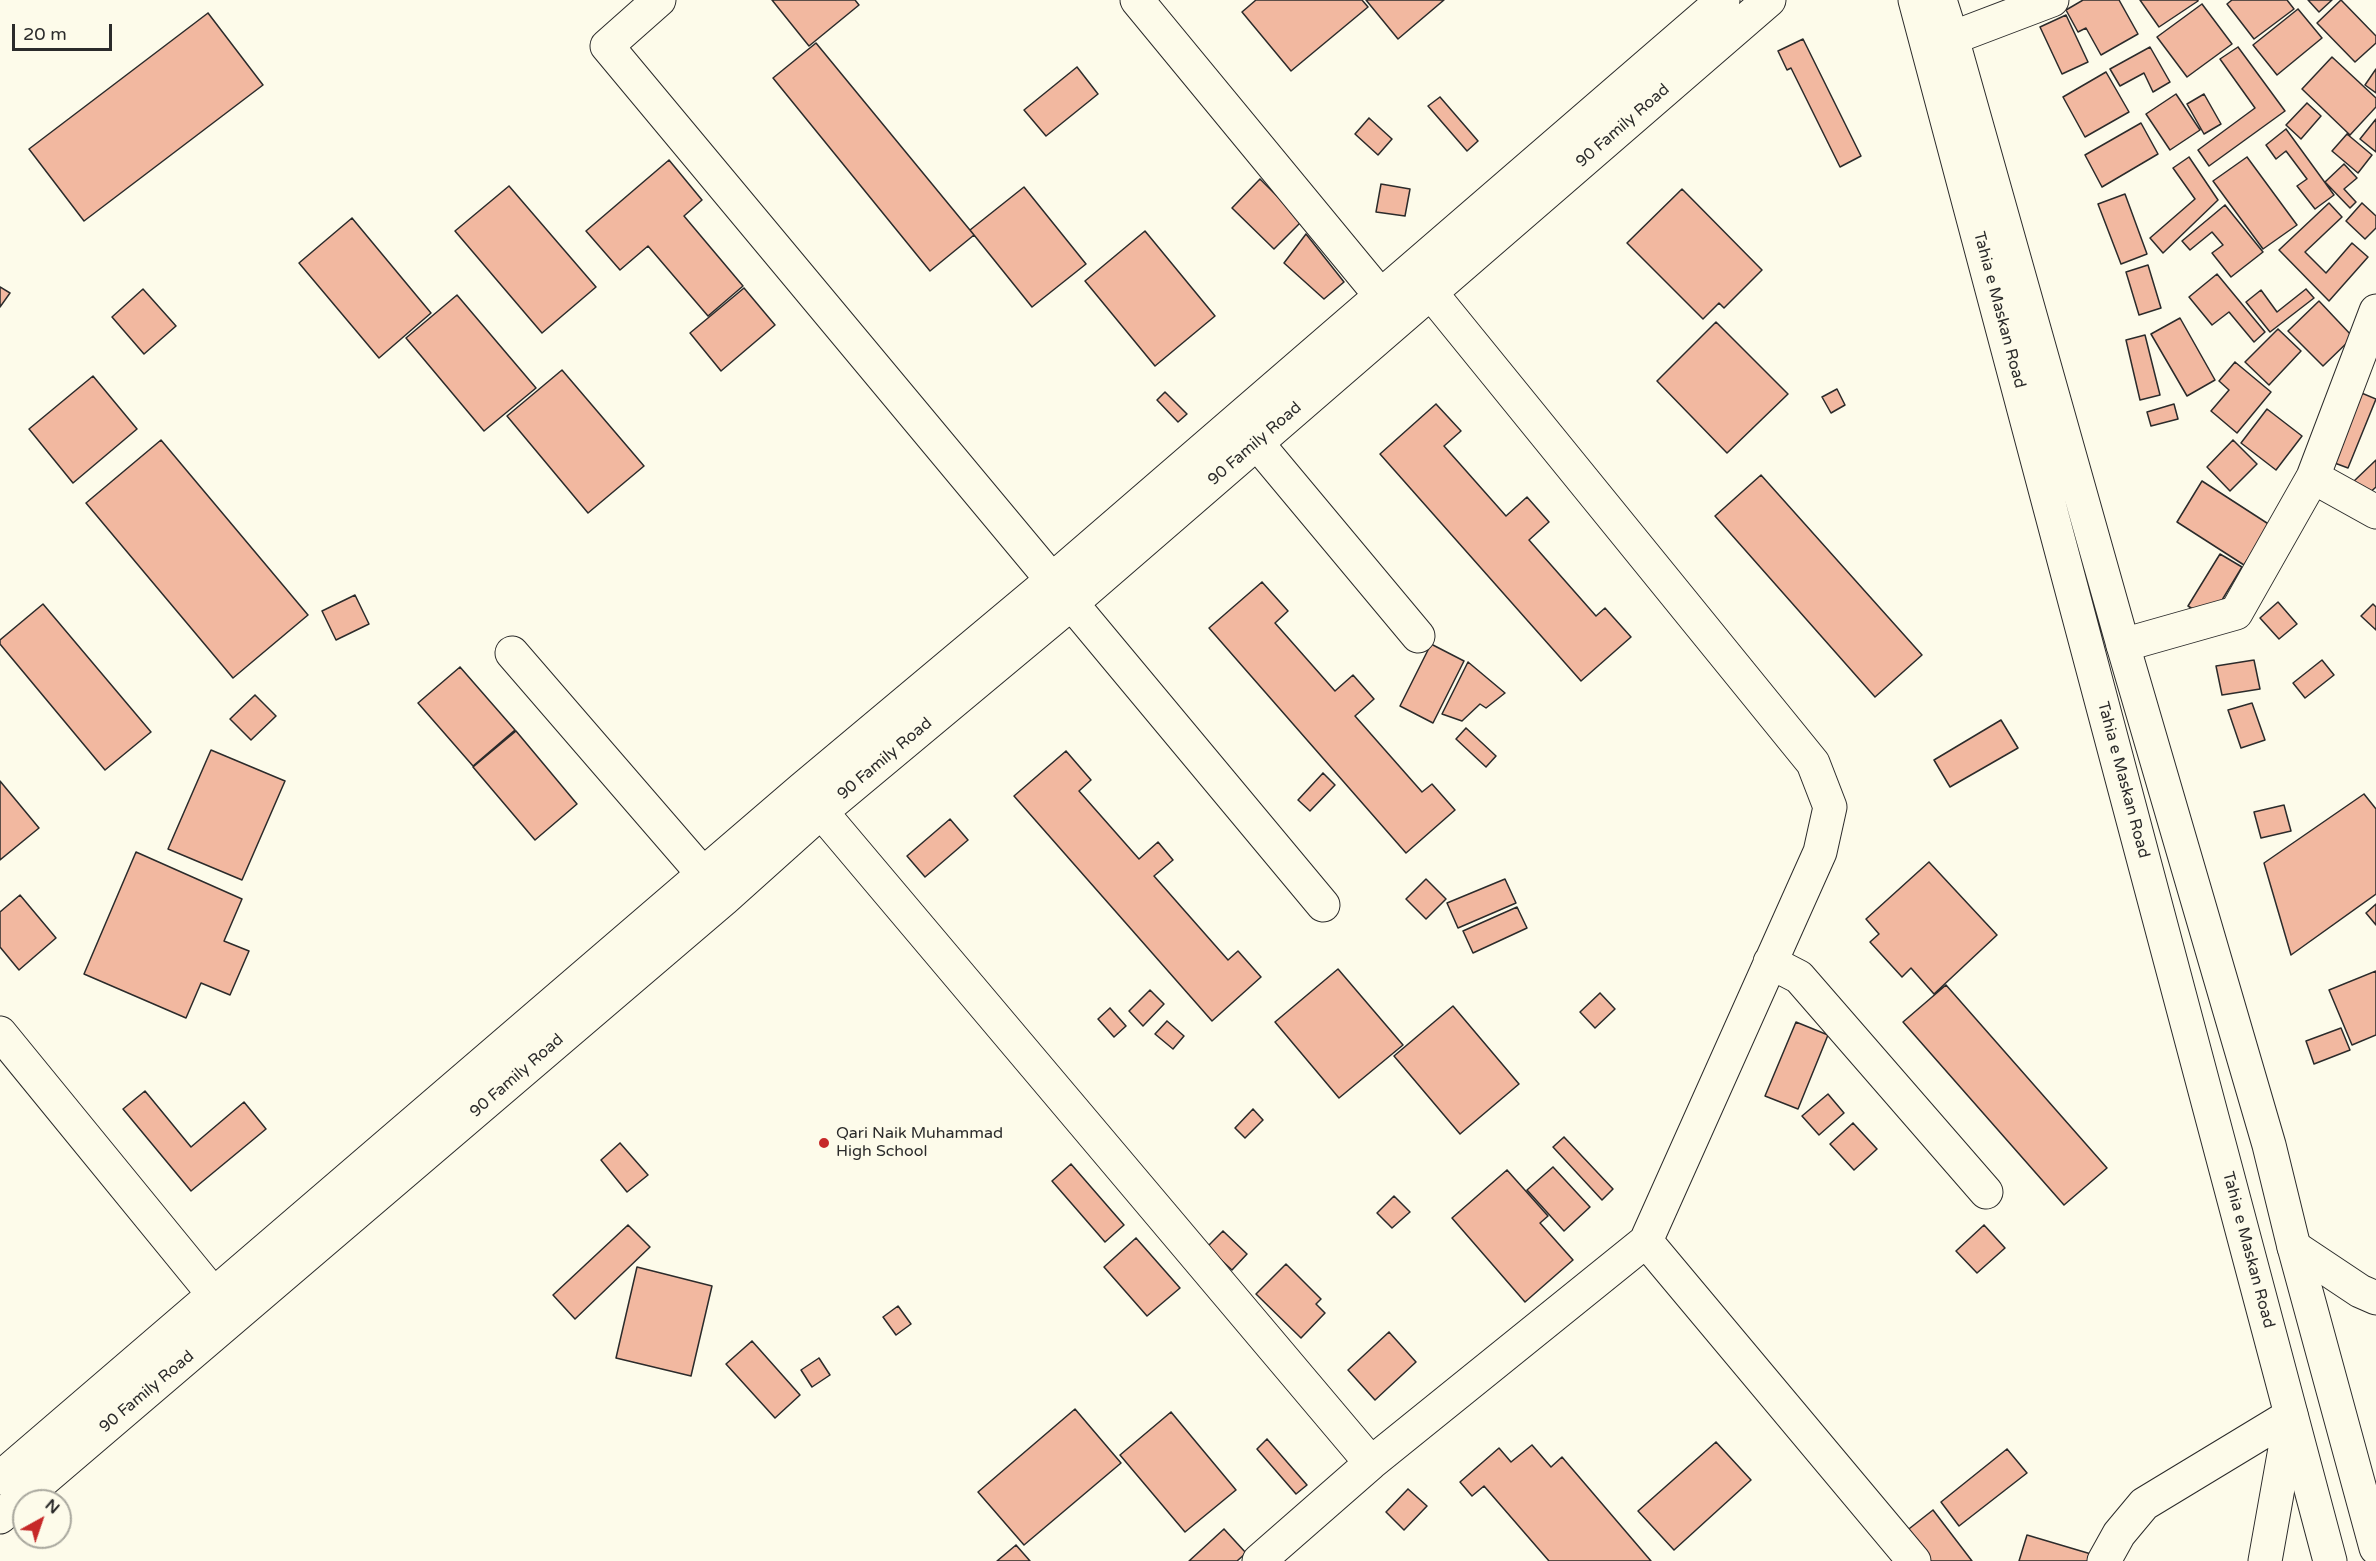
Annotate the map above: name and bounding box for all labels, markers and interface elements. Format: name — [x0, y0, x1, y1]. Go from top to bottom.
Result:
scale bar — [15, 12, 116, 50]
text: 20 m — [23, 23, 67, 45]
street label: 90 Family Road — [1572, 80, 1674, 172]
street label: Tahia e Maskan Road — [1969, 230, 2029, 390]
street label: 90 Family Road — [1204, 398, 1306, 490]
street label: Tahia e Maskan Road — [2093, 700, 2153, 860]
street label: 90 Family Road — [834, 714, 936, 804]
street label: 90 Family Road — [466, 1030, 568, 1122]
place label: Qari Naik Muhammad High School — [836, 1124, 1003, 1162]
marker: Qari Naik Muhammad High School — [817, 1136, 831, 1150]
street label: Tahia e Maskan Road — [2218, 1170, 2278, 1330]
street label: 90 Family Road — [96, 1347, 198, 1437]
north arrow — [12, 1489, 72, 1549]
text: N — [41, 1495, 64, 1519]

